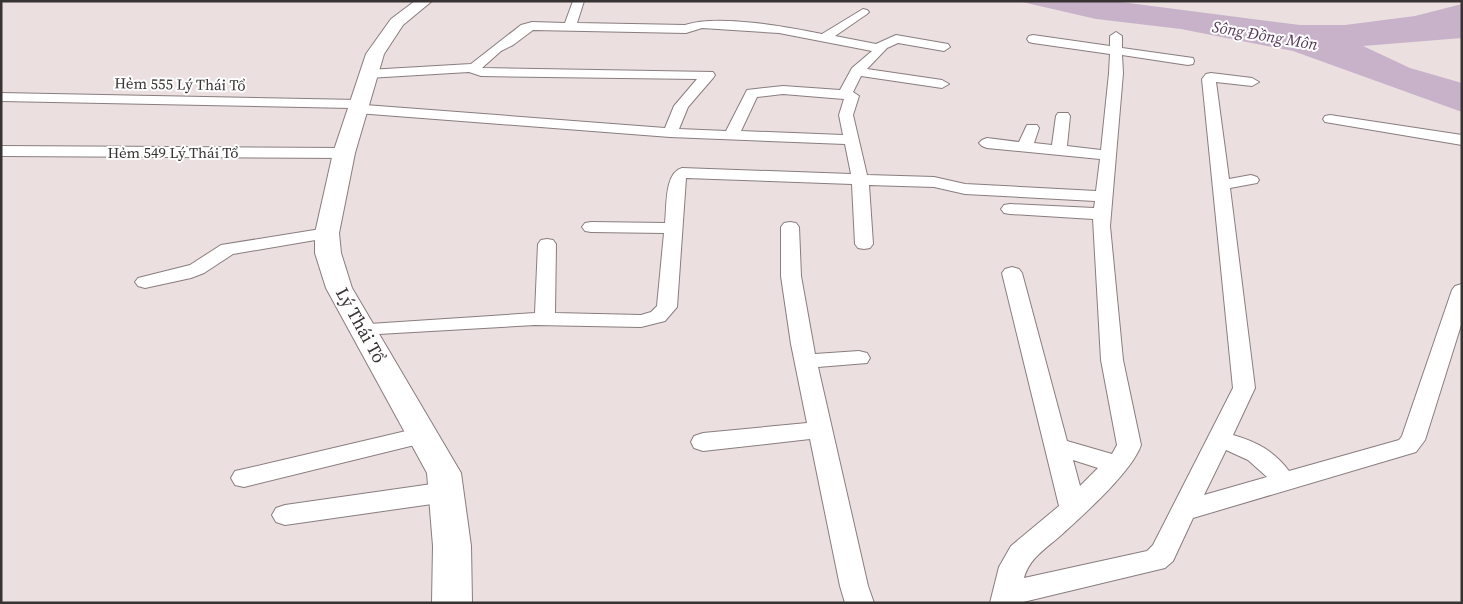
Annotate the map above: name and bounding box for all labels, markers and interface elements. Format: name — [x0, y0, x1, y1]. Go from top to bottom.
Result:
water label: Sông Đồng Môn — [1211, 15, 1319, 55]
street label: Hẻm 555 Lý Thái Tổ — [114, 72, 246, 96]
street label: Hẻm 549 Lý Thái Tổ — [107, 142, 239, 163]
street label: Lý Thái Tổ — [330, 283, 392, 367]

